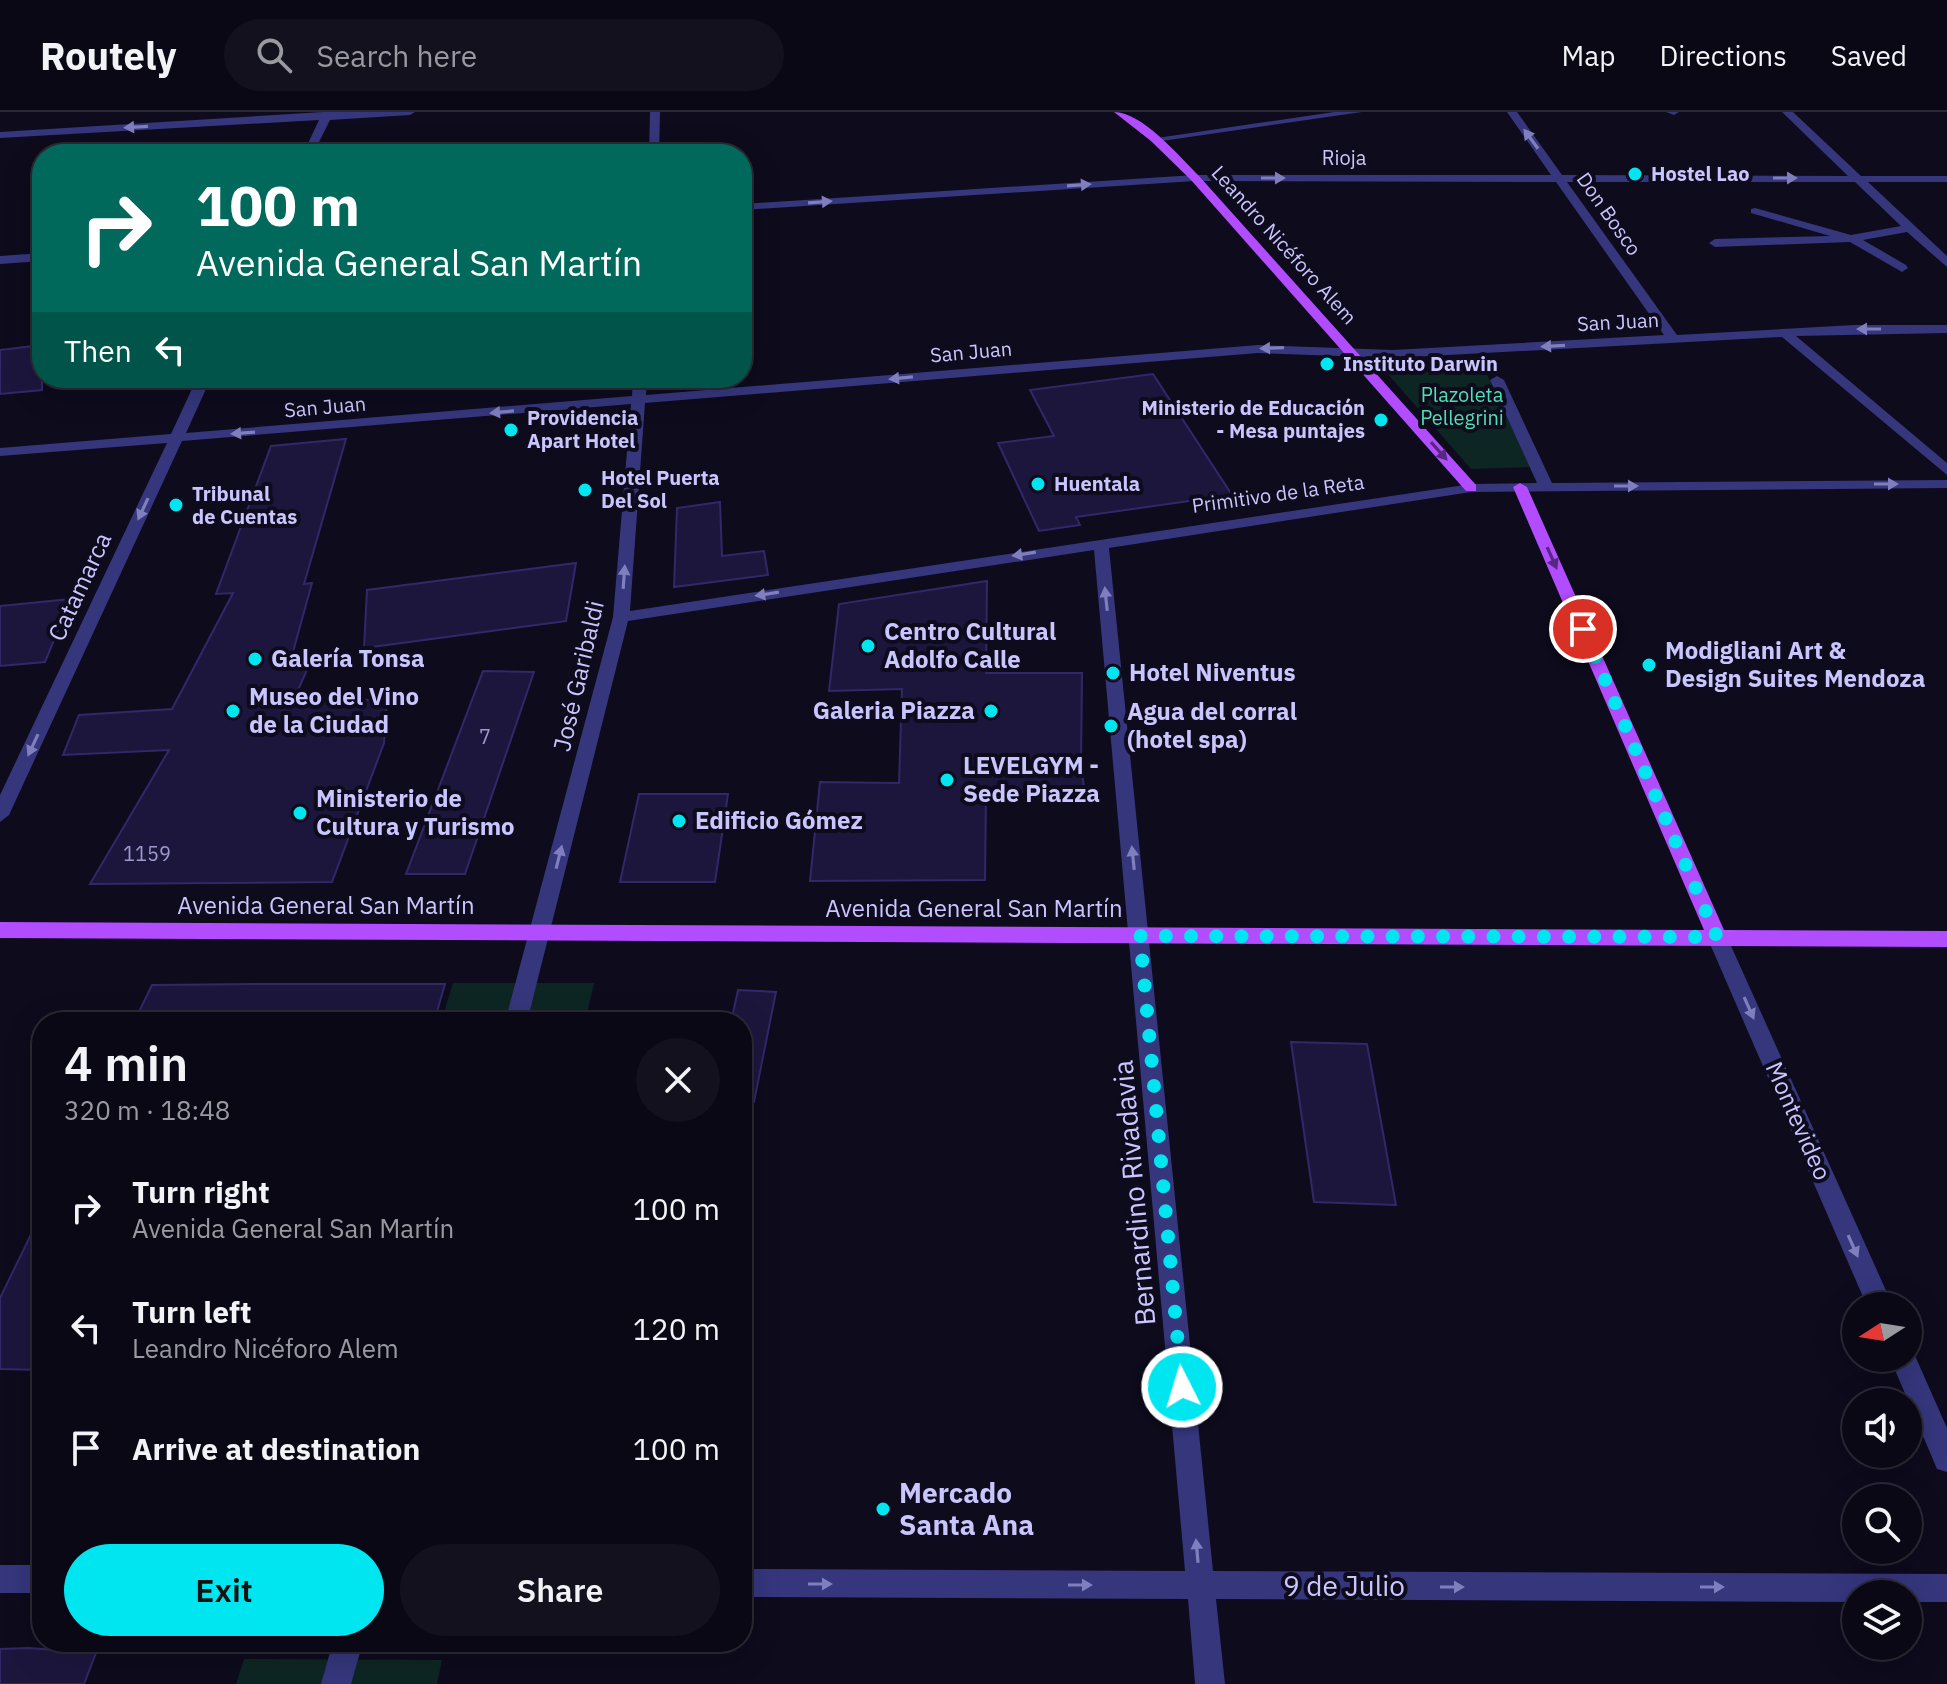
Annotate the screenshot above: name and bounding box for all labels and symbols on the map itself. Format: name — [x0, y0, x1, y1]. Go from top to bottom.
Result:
one-way arrow — [123, 121, 148, 134]
one-way arrow — [1524, 128, 1539, 149]
street label: Rioja — [1322, 144, 1367, 171]
street label: Leandro Nicéforo Alem — [1206, 159, 1363, 330]
place label: Hostel Lao — [1651, 160, 1750, 187]
marker: Hostel Lao — [1626, 165, 1644, 183]
street label: Don Bosco — [1571, 167, 1648, 261]
one-way arrow — [1261, 172, 1286, 184]
one-way arrow — [1773, 172, 1798, 184]
one-way arrow — [1067, 178, 1092, 191]
one-way arrow — [808, 195, 833, 208]
street label: San Juan — [1576, 306, 1660, 337]
one-way arrow — [1856, 323, 1881, 335]
street label: San Juan — [929, 334, 1013, 369]
one-way arrow — [1540, 340, 1565, 353]
one-way arrow — [1259, 342, 1284, 355]
place label: Instituto Darwin — [1343, 350, 1498, 377]
marker: Instituto Darwin — [1318, 355, 1336, 373]
one-way arrow — [888, 372, 913, 385]
park label: Plazoleta Pellegrini — [1420, 381, 1504, 431]
street label: San Juan — [283, 389, 367, 424]
place label: Ministerio de Educación - Mesa puntajes — [1142, 394, 1365, 444]
place label: Providencia Apart Hotel — [527, 404, 638, 454]
one-way arrow — [489, 406, 514, 419]
marker: Ministerio de Educación - Mesa puntajes — [1372, 411, 1390, 429]
marker: Providencia Apart Hotel — [502, 421, 520, 439]
one-way arrow — [230, 427, 255, 440]
one-way arrow — [1429, 442, 1447, 461]
place label: Hotel Puerta Del Sol — [601, 464, 720, 514]
street label: Primitivo de la Reta — [1190, 468, 1366, 519]
place label: Huentala — [1054, 470, 1140, 497]
marker: Huentala — [1029, 475, 1047, 493]
one-way arrow — [1874, 478, 1899, 490]
place label: Tribunal de Cuentas — [192, 480, 297, 530]
one-way arrow — [1614, 480, 1639, 492]
marker: Hotel Puerta Del Sol — [576, 481, 594, 499]
marker: Tribunal de Cuentas — [167, 496, 185, 514]
one-way arrow — [136, 497, 150, 521]
street label: Catamarca — [40, 527, 118, 646]
one-way arrow — [1545, 546, 1558, 570]
one-way arrow — [1011, 548, 1036, 561]
one-way arrow — [618, 564, 631, 589]
one-way arrow — [1100, 587, 1113, 612]
one-way arrow — [754, 588, 779, 601]
pin — [1549, 595, 1617, 663]
street label: José Garibaldi — [545, 597, 611, 754]
place label: Centro Cultural Adolfo Calle — [884, 615, 1056, 675]
place label: Modigliani Art & Design Suites Mendoza — [1665, 634, 1925, 694]
marker: Centro Cultural Adolfo Calle — [859, 637, 877, 655]
place label: Galería Tonsa — [271, 642, 425, 674]
marker: Galería Tonsa — [246, 650, 264, 668]
place label: Hotel Niventus — [1129, 656, 1296, 688]
marker: Modigliani Art & Design Suites Mendoza — [1640, 656, 1658, 674]
marker: Hotel Niventus — [1104, 664, 1122, 682]
place label: Museo del Vino de la Ciudad — [249, 680, 419, 740]
place label: Galeria Piazza — [813, 694, 975, 726]
place label: Agua del corral (hotel spa) — [1127, 695, 1297, 755]
marker: Museo del Vino de la Ciudad — [224, 702, 242, 720]
marker: Galeria Piazza — [982, 702, 1000, 720]
marker: Agua del corral (hotel spa) — [1102, 717, 1120, 735]
house number: 7 — [479, 723, 491, 750]
one-way arrow — [26, 733, 40, 756]
place label: LEVELGYM - Sede Piazza — [963, 749, 1100, 809]
marker: LEVELGYM - Sede Piazza — [938, 771, 956, 789]
place label: Ministerio de Cultura y Turismo — [316, 782, 515, 842]
marker: Ministerio de Cultura y Turismo — [291, 804, 309, 822]
place label: Edificio Gómez — [695, 804, 863, 836]
marker: Edificio Gómez — [670, 812, 688, 830]
house number: 1159 — [123, 840, 171, 867]
one-way arrow — [554, 845, 566, 870]
one-way arrow — [1126, 845, 1139, 870]
street label: Avenida General San Martín — [177, 889, 475, 921]
street label: Avenida General San Martín — [825, 892, 1123, 924]
one-way arrow — [1742, 996, 1755, 1020]
street label: Montevideo — [1759, 1056, 1839, 1185]
street label: Bernardino Rivadavia — [1103, 1059, 1164, 1327]
one-way arrow — [1847, 1234, 1860, 1258]
north arrow — [1842, 1292, 1922, 1372]
position arrow — [1140, 1345, 1224, 1429]
place label: Mercado Santa Ana — [899, 1474, 1034, 1543]
marker: Mercado Santa Ana — [874, 1500, 892, 1518]
one-way arrow — [1191, 1538, 1204, 1563]
street label: 9 de Julio — [1283, 1567, 1405, 1604]
one-way arrow — [808, 1578, 833, 1590]
one-way arrow — [1068, 1579, 1093, 1591]
one-way arrow — [1440, 1581, 1465, 1593]
one-way arrow — [1700, 1581, 1725, 1593]

